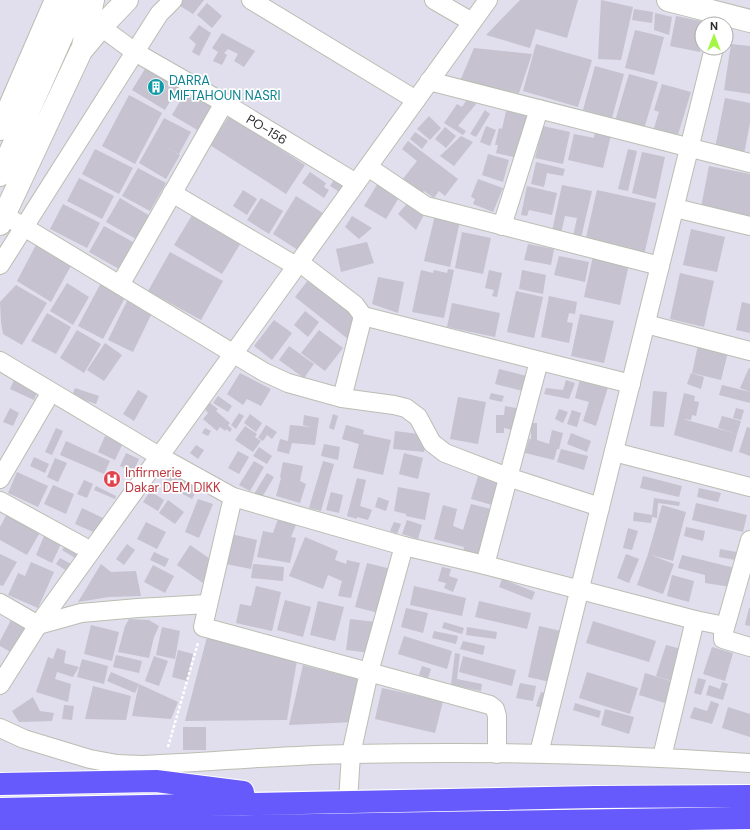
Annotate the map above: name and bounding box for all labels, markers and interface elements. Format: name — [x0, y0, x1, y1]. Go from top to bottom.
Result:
north arrow — [694, 16, 734, 56]
text: N — [710, 19, 718, 33]
place label: DARRA MIFTAHOUN NASRI — [169, 72, 281, 104]
building icon: DARRA MIFTAHOUN NASRI — [146, 77, 166, 97]
street label: PO-156 — [243, 111, 290, 148]
place label: Infirmerie Dakar DEM DIKK — [125, 464, 221, 496]
hospital icon: Infirmerie Dakar DEM DIKK — [102, 469, 122, 489]

